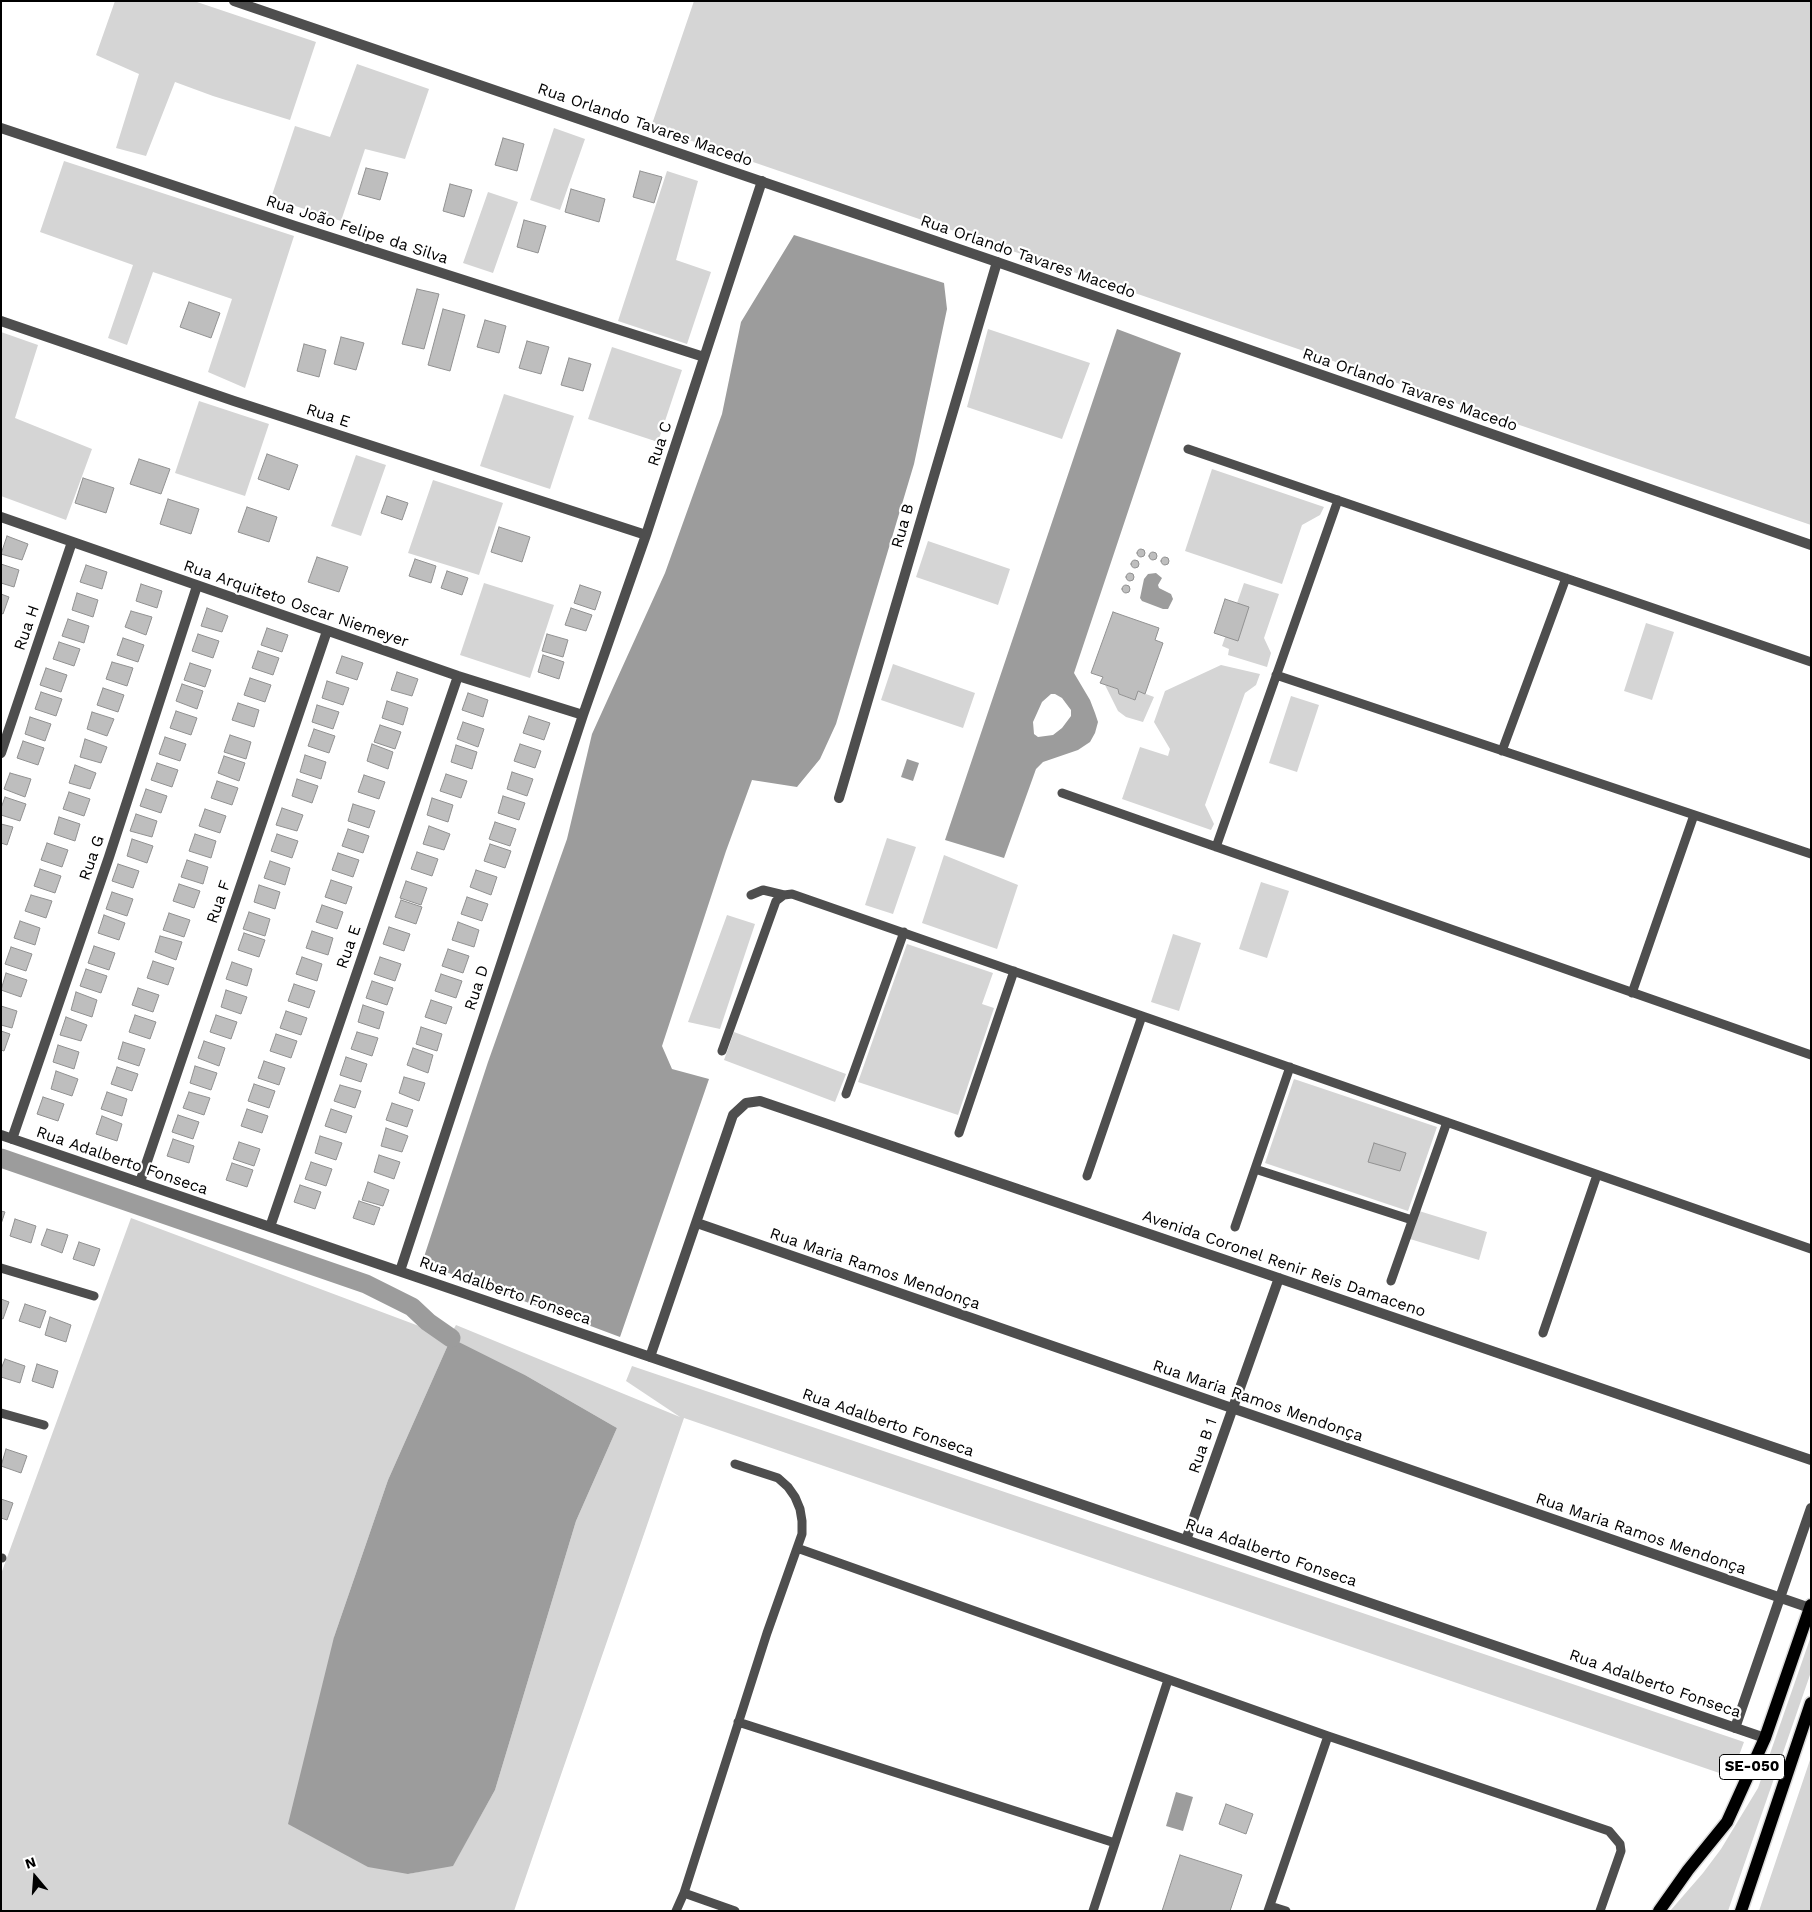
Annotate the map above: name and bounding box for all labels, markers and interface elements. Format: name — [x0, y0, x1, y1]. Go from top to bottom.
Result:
street label: Rua Orlando Tavares Macedo — [535, 79, 755, 171]
street label: Rua João Felipe da Silva — [264, 191, 450, 269]
street label: Rua Orlando Tavares Macedo — [918, 211, 1138, 303]
street label: Rua Orlando Tavares Macedo — [1300, 344, 1520, 436]
street label: Rua E — [304, 400, 352, 432]
street label: Rua C — [644, 419, 676, 469]
street label: Rua B — [888, 502, 918, 550]
street label: Rua Arquiteto Oscar Niemeyer — [181, 556, 411, 652]
street label: Rua H — [10, 603, 44, 653]
street label: Rua G — [75, 833, 109, 883]
street label: Rua F — [203, 878, 235, 926]
street label: Rua E — [333, 923, 365, 971]
street label: Rua D — [461, 963, 493, 1013]
street label: Rua Adalberto Fonseca — [34, 1123, 210, 1199]
street label: Avenida Coronel Renir Reis Damaceno — [1140, 1206, 1428, 1322]
street label: Rua Maria Ramos Mendonça — [767, 1224, 983, 1314]
street label: Rua Adalberto Fonseca — [417, 1253, 593, 1329]
street label: Rua Maria Ramos Mendonça — [1150, 1356, 1366, 1446]
street label: Rua Adalberto Fonseca — [800, 1385, 976, 1461]
street label: Rua B 1 — [1185, 1416, 1221, 1476]
street label: Rua Maria Ramos Mendonça — [1533, 1489, 1749, 1579]
street label: Rua Adalberto Fonseca — [1183, 1515, 1359, 1591]
street label: Rua Adalberto Fonseca — [1567, 1646, 1743, 1722]
road number: SE-050 — [1720, 1754, 1784, 1780]
north arrow — [10, 1852, 60, 1902]
text: N — [23, 1854, 38, 1872]

